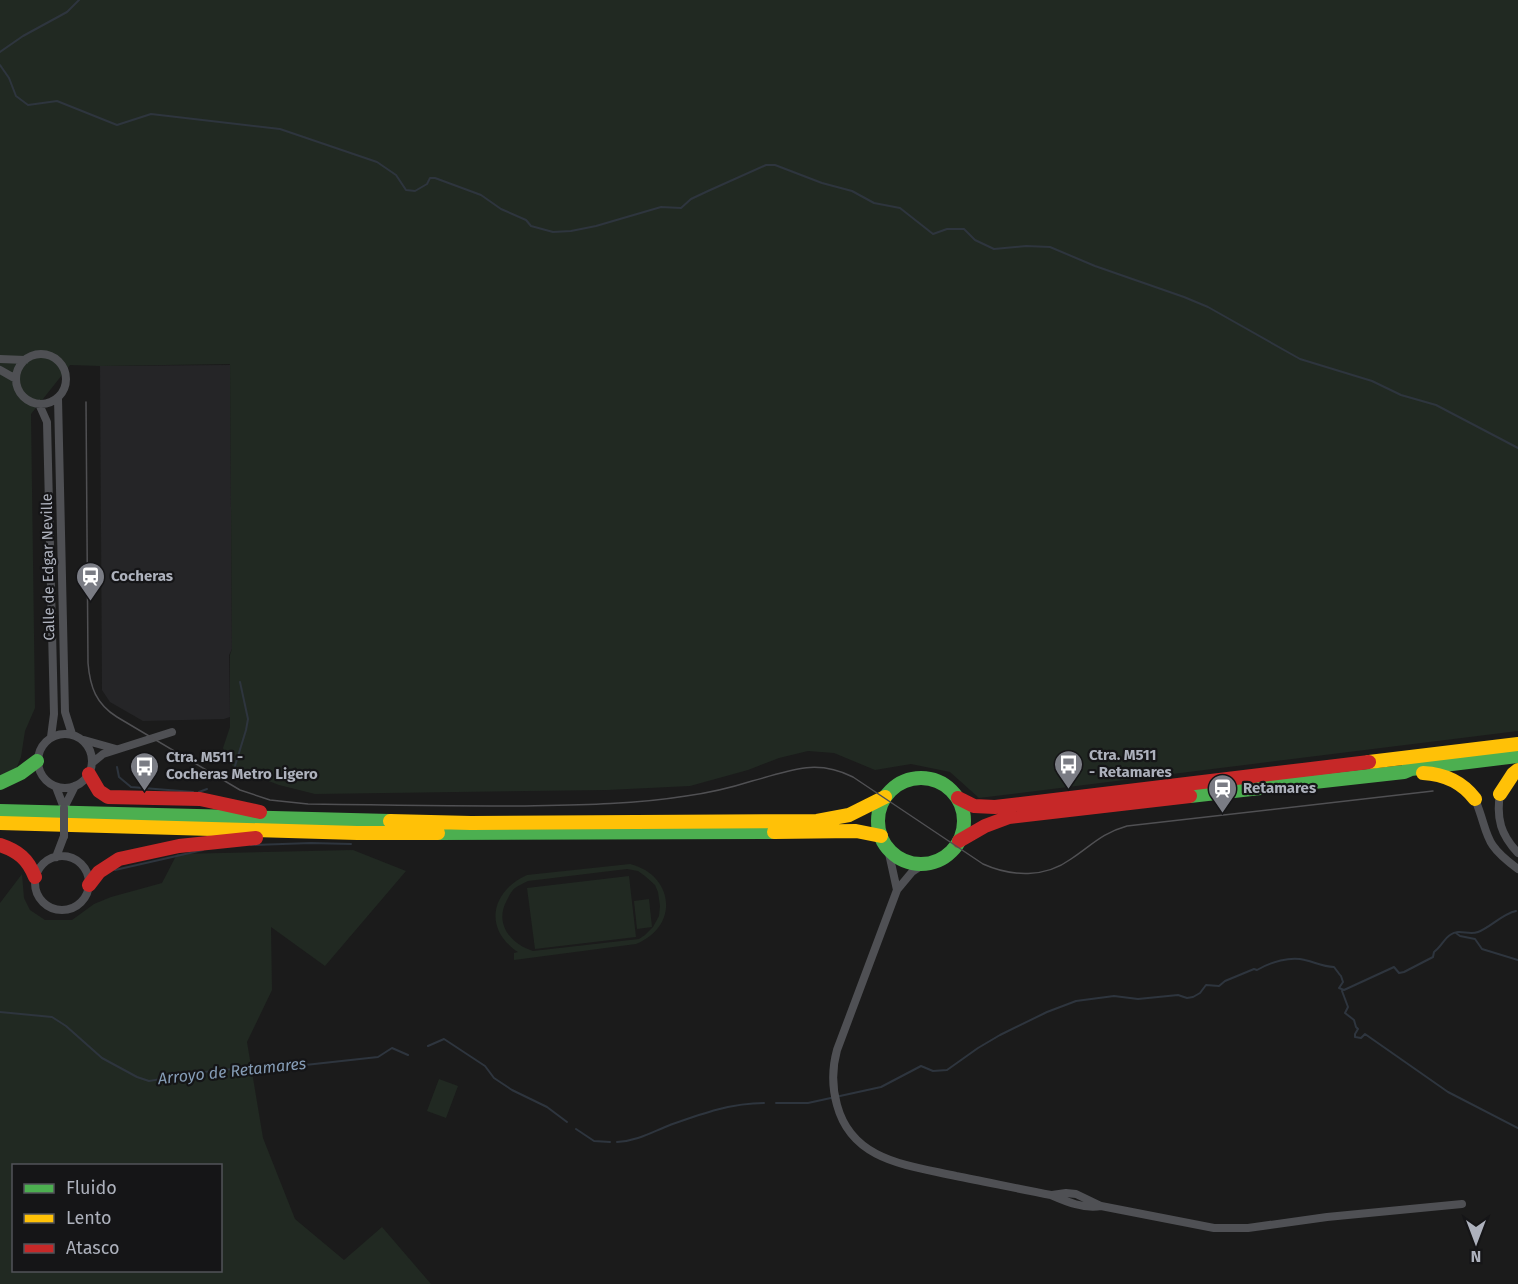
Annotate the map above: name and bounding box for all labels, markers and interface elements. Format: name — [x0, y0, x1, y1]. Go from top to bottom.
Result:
street label: Calle de Edgar Neville — [38, 493, 58, 641]
station icon: Cocheras — [74, 560, 106, 602]
place label: Cocheras — [111, 567, 173, 585]
place label: Ctra. M511 - Retamares — [1089, 746, 1172, 781]
place label: Ctra. M511 - Cocheras Metro Ligero — [166, 748, 318, 783]
bus stop icon: Ctra. M511 - Retamares — [1052, 748, 1084, 790]
bus stop icon: Ctra. M511 - Cocheras Metro Ligero — [129, 750, 161, 792]
station icon: Retamares — [1206, 772, 1238, 814]
place label: Retamares — [1243, 779, 1316, 797]
water label: Arroyo de Retamares — [156, 1054, 307, 1088]
legend — [12, 1164, 222, 1272]
text: Fluido — [66, 1177, 117, 1199]
text: Lento — [66, 1207, 112, 1229]
north arrow — [1446, 1212, 1506, 1272]
text: Atasco — [66, 1237, 119, 1259]
text: N — [1471, 1247, 1481, 1266]

